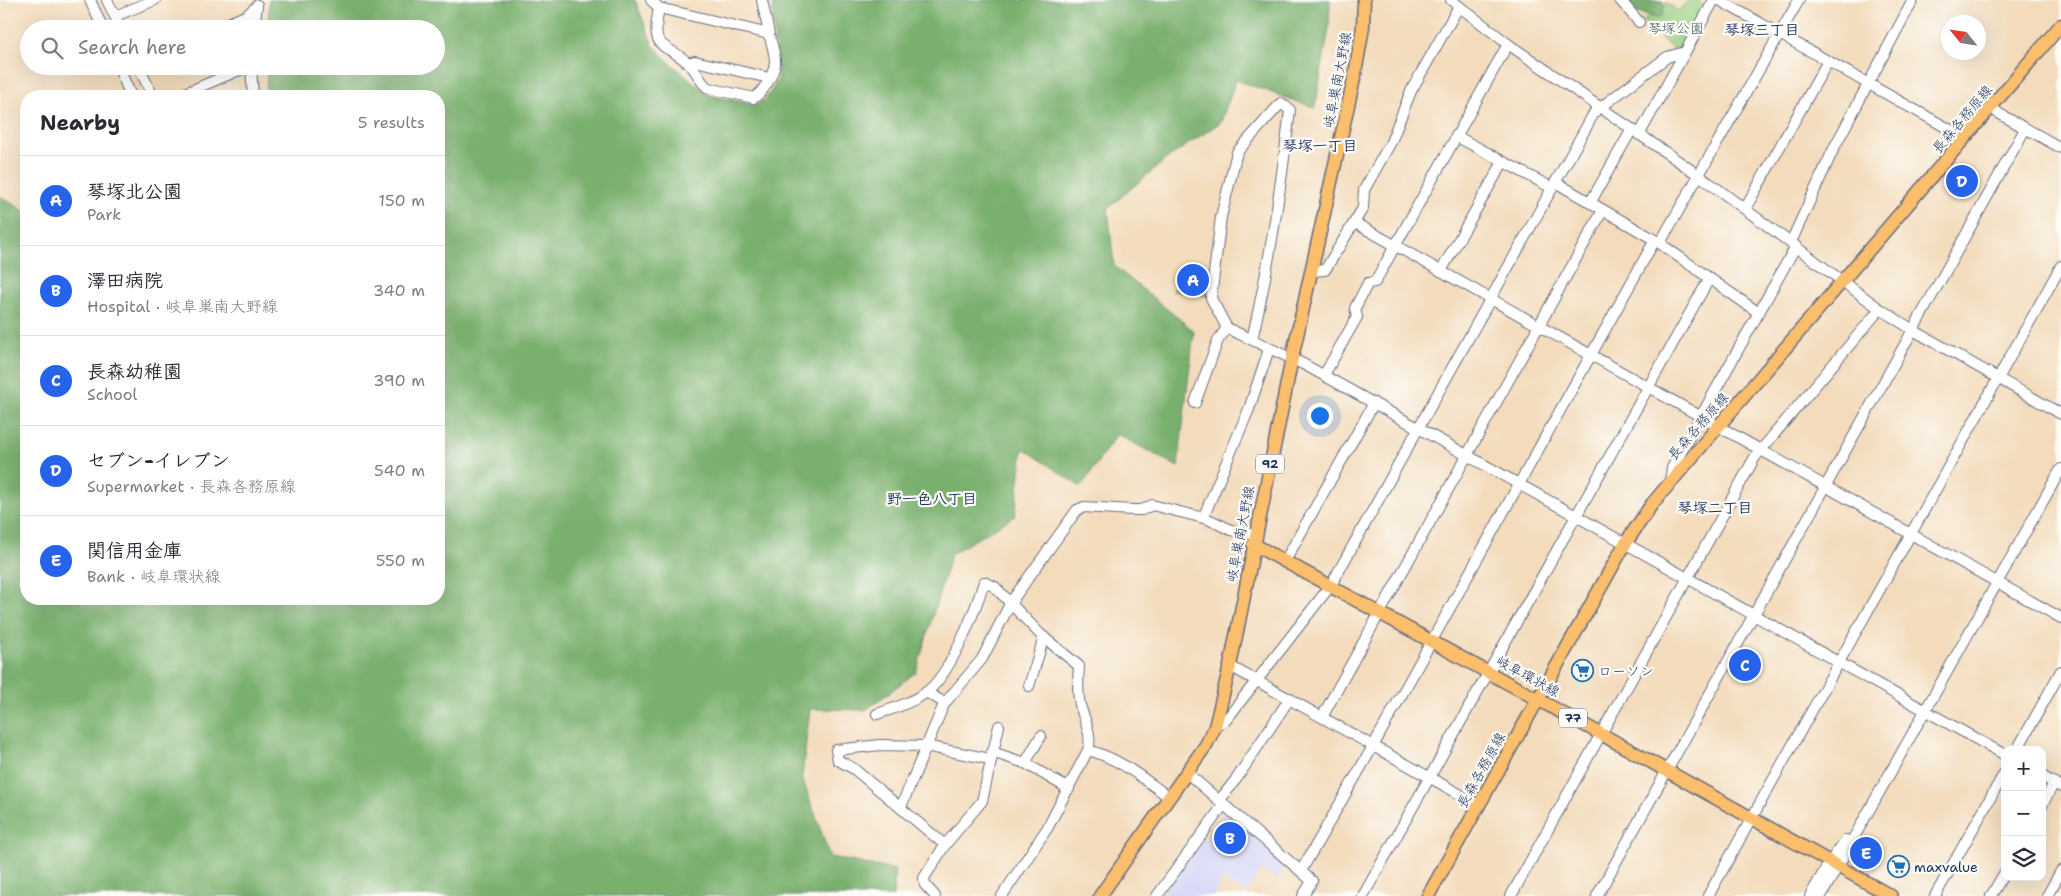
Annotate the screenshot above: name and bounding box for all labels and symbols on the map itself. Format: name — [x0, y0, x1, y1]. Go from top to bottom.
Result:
north arrow — [1941, 15, 1986, 60]
park label: 琴塚公園 — [1648, 19, 1704, 37]
district label: 琴塚三丁目 — [1724, 20, 1800, 40]
street label: 岐阜巣南大野線 — [1319, 30, 1355, 130]
street label: 長森各務原線 — [1928, 81, 1996, 157]
district label: 琴塚一丁目 — [1282, 136, 1358, 156]
pin: D — [1946, 162, 1978, 200]
pin: A — [1177, 261, 1209, 299]
street label: 長森各務原線 — [1664, 388, 1732, 464]
your location — [1307, 403, 1333, 429]
road number: 92 — [1256, 454, 1284, 474]
street label: 岐阜巣南大野線 — [1222, 484, 1258, 584]
district label: 野一色八丁目 — [887, 489, 977, 509]
district label: 琴塚二丁目 — [1677, 498, 1753, 518]
pin: C — [1729, 646, 1761, 684]
street label: 岐阜環状線 — [1493, 651, 1563, 701]
supermarket icon: ローソン — [1570, 659, 1594, 683]
place label: ローソン — [1598, 662, 1654, 680]
road number: 77 — [1559, 708, 1587, 728]
street label: 長森各務原線 — [1453, 729, 1509, 811]
pin: B — [1214, 819, 1246, 857]
pin: E — [1850, 834, 1882, 872]
supermarket icon: maxvalue — [1886, 855, 1910, 879]
place label: maxvalue — [1914, 858, 1978, 876]

